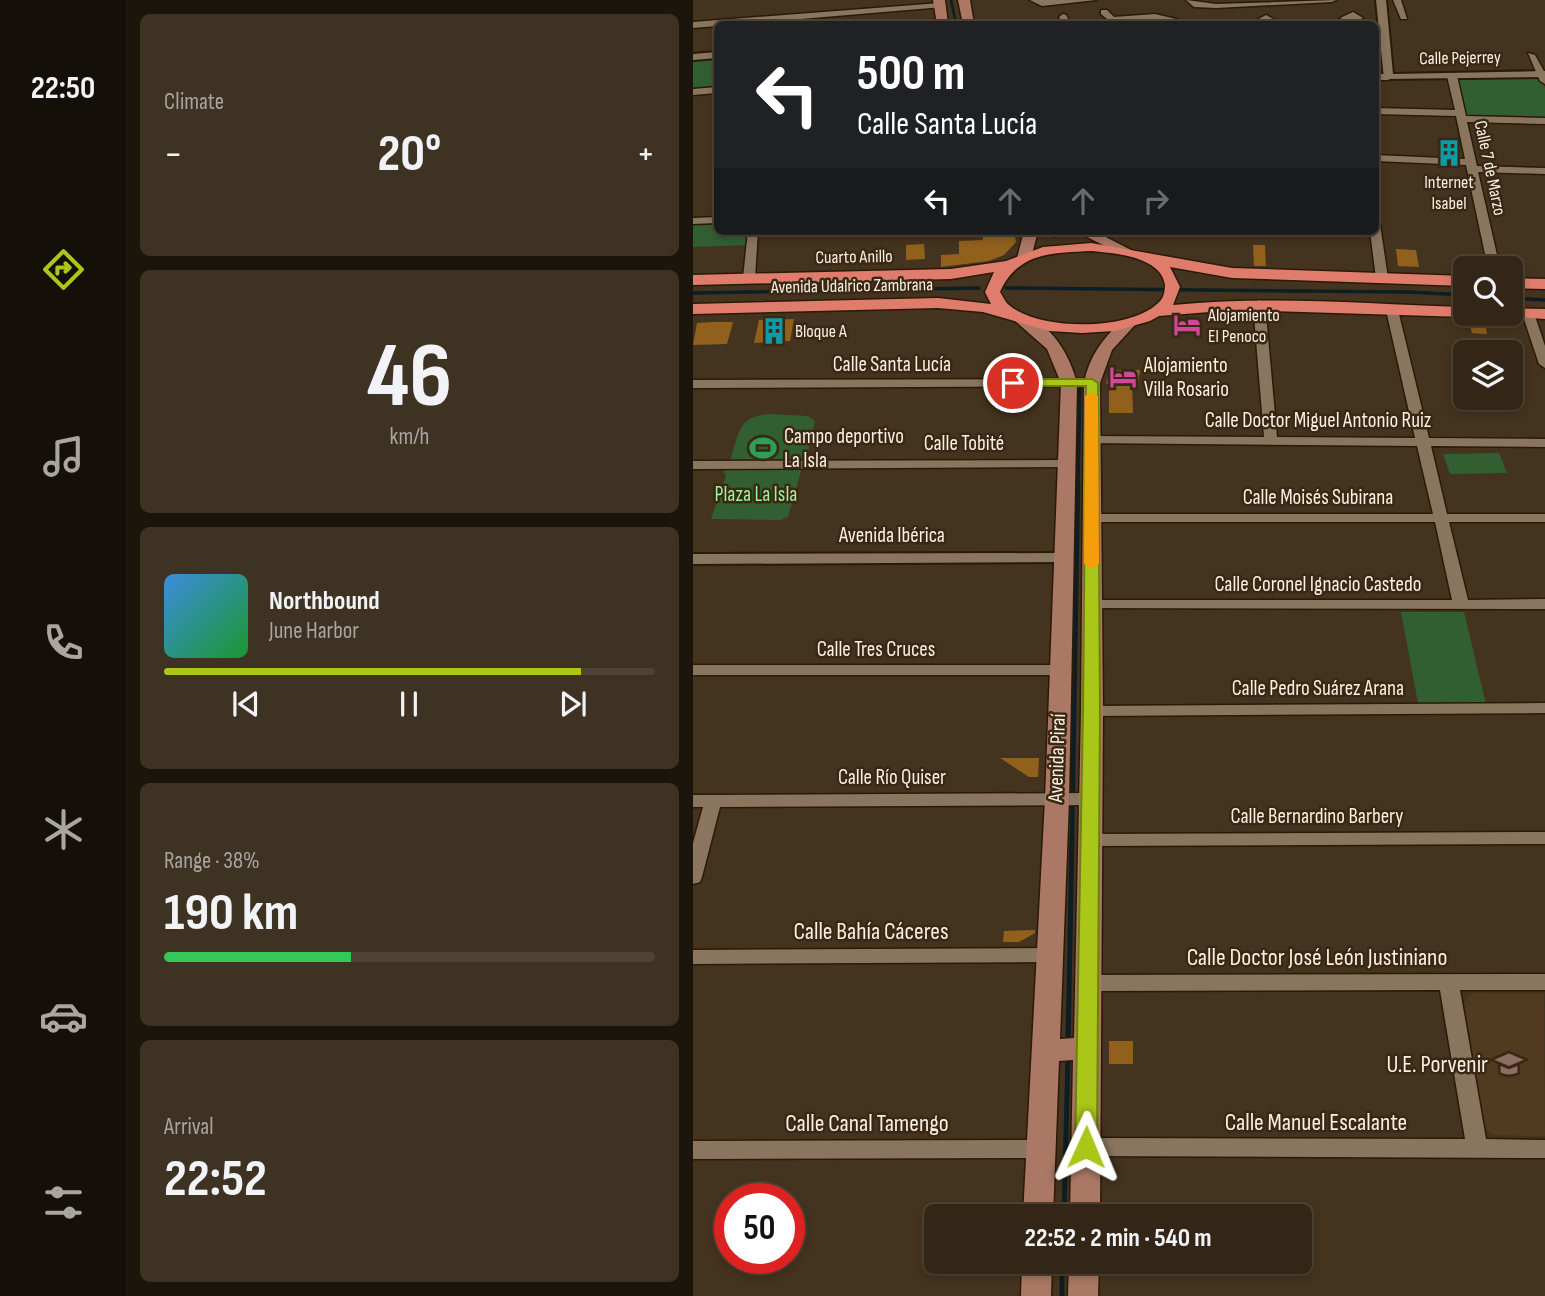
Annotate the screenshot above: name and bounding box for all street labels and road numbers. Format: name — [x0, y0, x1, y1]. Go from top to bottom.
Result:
street label: Calle Pejerrey — [1419, 47, 1501, 69]
street label: Calle 7 de Marzo — [1470, 119, 1510, 217]
street label: Cuarto Anillo — [815, 246, 893, 268]
street label: Avenida Udalrico Zambrana — [770, 274, 933, 298]
street label: Calle Santa Lucía — [833, 352, 951, 377]
street label: Calle Doctor Miguel Antonio Ruiz — [1205, 408, 1432, 433]
street label: Calle Tobité — [924, 431, 1004, 456]
street label: Calle Moisés Subirana — [1243, 485, 1393, 510]
street label: Avenida Ibérica — [838, 523, 945, 548]
street label: Calle Coronel Ignacio Castedo — [1215, 572, 1421, 597]
street label: Calle Tres Cruces — [817, 637, 935, 662]
street label: Calle Pedro Suárez Arana — [1232, 676, 1404, 701]
street label: Avenida Piraí — [1043, 713, 1071, 804]
street label: Calle Río Quiser — [838, 765, 946, 790]
street label: Calle Bernardino Barbery — [1231, 804, 1403, 829]
street label: Calle Bahía Cáceres — [793, 917, 949, 946]
street label: Calle Doctor José León Justiniano — [1187, 943, 1447, 972]
street label: Calle Manuel Escalante — [1225, 1108, 1407, 1137]
street label: Calle Canal Tamengo — [785, 1109, 949, 1138]

